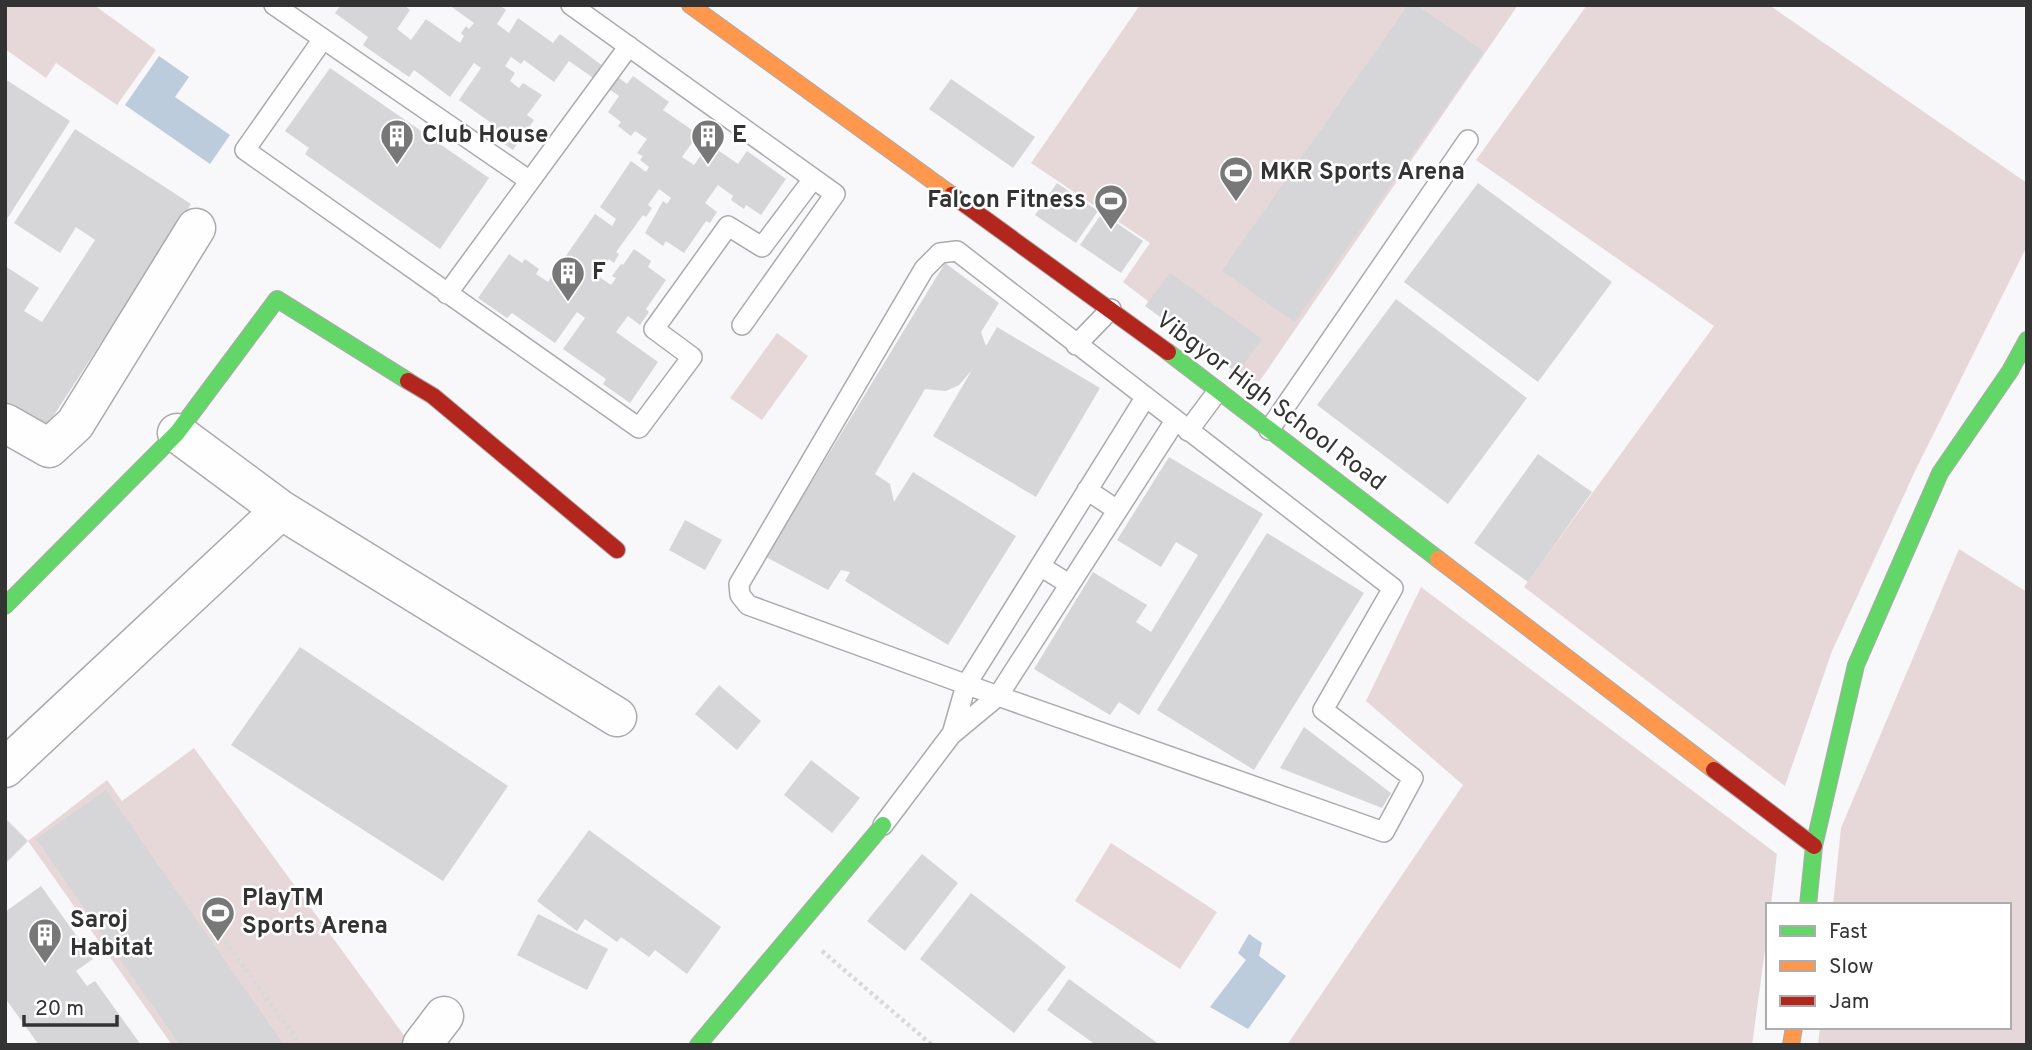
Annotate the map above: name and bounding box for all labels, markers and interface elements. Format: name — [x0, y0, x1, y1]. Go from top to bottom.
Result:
building icon: Club House — [378, 117, 416, 166]
building icon: E — [689, 117, 727, 166]
place label: Club House — [422, 121, 548, 151]
place label: E — [732, 121, 747, 151]
sports icon: MKR Sports Arena — [1217, 154, 1255, 203]
place label: MKR Sports Arena — [1260, 158, 1465, 188]
sports icon: Falcon Fitness — [1092, 182, 1130, 231]
place label: Falcon Fitness — [927, 186, 1086, 216]
building icon: F — [549, 254, 587, 303]
place label: F — [592, 258, 606, 288]
street label: Vibgyor High School Road — [1149, 306, 1391, 498]
place label: PlayTM Sports Arena — [242, 884, 388, 942]
sports icon: PlayTM Sports Arena — [199, 894, 237, 943]
legend — [1766, 903, 2011, 1029]
place label: Saroj Habitat — [70, 906, 153, 964]
building icon: Saroj Habitat — [26, 916, 64, 965]
text: Fast — [1829, 919, 1868, 946]
text: Slow — [1829, 954, 1874, 981]
scale bar — [24, 984, 117, 1028]
text: Jam — [1829, 989, 1870, 1016]
text: 20 m — [35, 996, 84, 1023]

